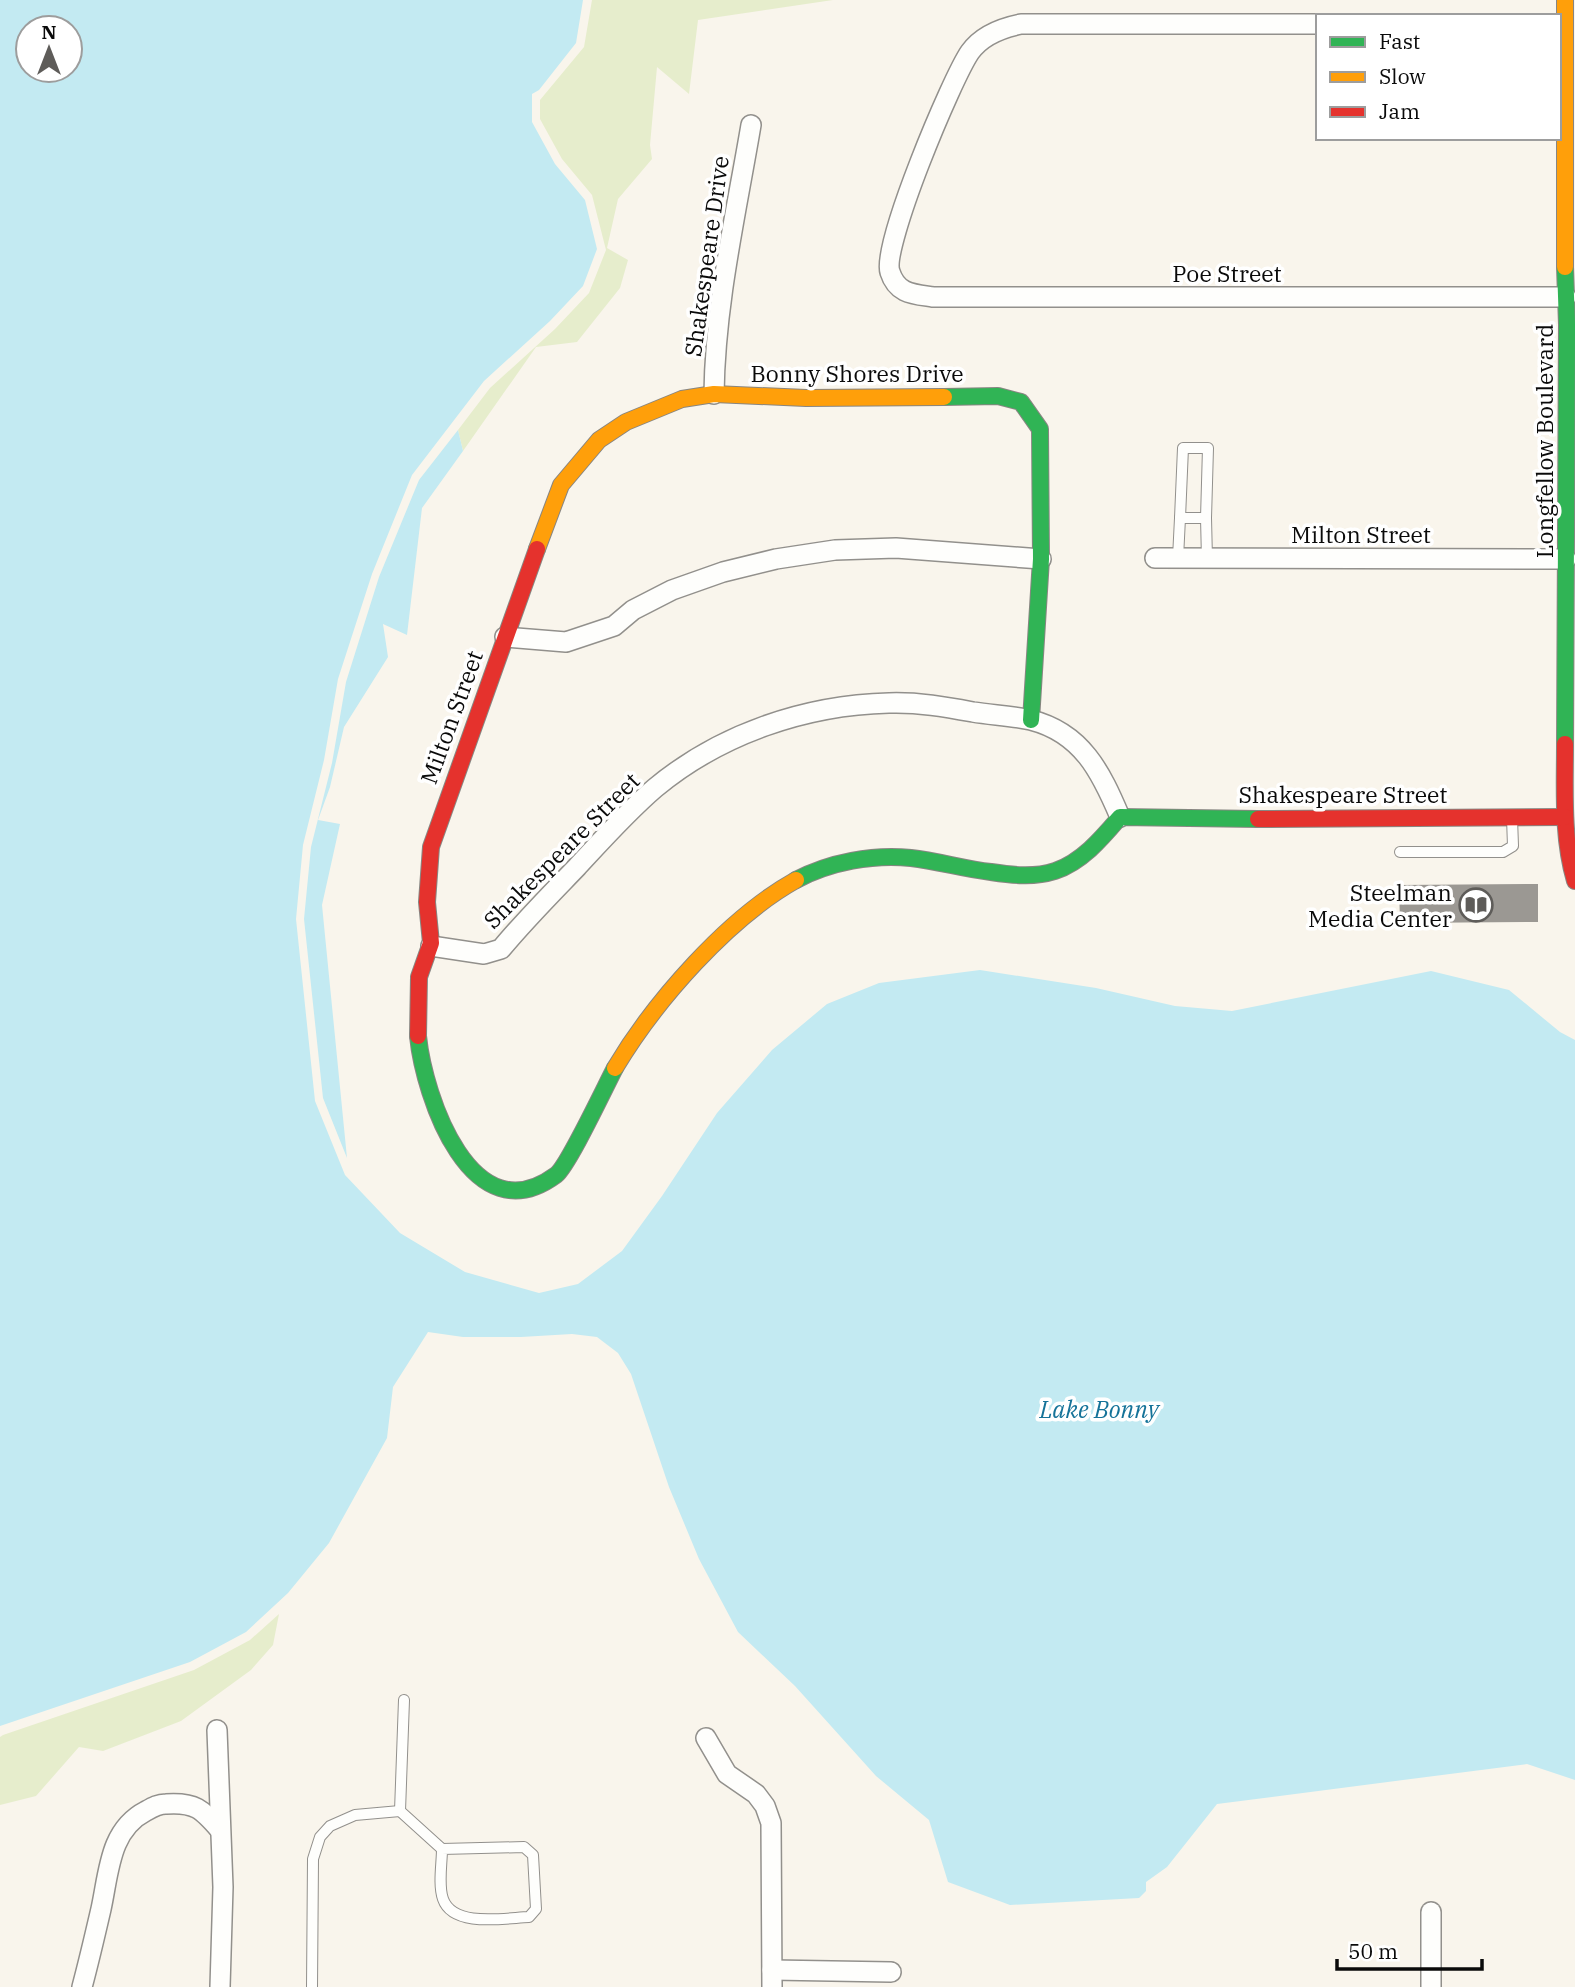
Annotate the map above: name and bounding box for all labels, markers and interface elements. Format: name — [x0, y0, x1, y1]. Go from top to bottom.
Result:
north arrow — [14, 14, 84, 84]
legend — [1316, 14, 1561, 140]
text: N — [41, 20, 57, 44]
text: Fast — [1379, 27, 1420, 55]
text: Slow — [1379, 62, 1426, 90]
text: Jam — [1379, 97, 1420, 125]
street label: Shakespeare Drive — [677, 154, 735, 358]
street label: Poe Street — [1172, 258, 1282, 288]
street label: Longfellow Boulevard — [1529, 324, 1559, 558]
street label: Bonny Shores Drive — [750, 358, 964, 388]
street label: Milton Street — [1291, 519, 1431, 549]
street label: Milton Street — [413, 646, 489, 788]
street label: Shakespeare Street — [477, 766, 645, 934]
street label: Shakespeare Street — [1239, 779, 1447, 809]
place label: Steelman Media Center — [1308, 877, 1452, 933]
library icon: Steelman Media Center — [1457, 886, 1495, 924]
water label: Lake Bonny — [1038, 1393, 1161, 1425]
scale bar — [1337, 1927, 1482, 1971]
text: 50 m — [1348, 1937, 1398, 1965]

